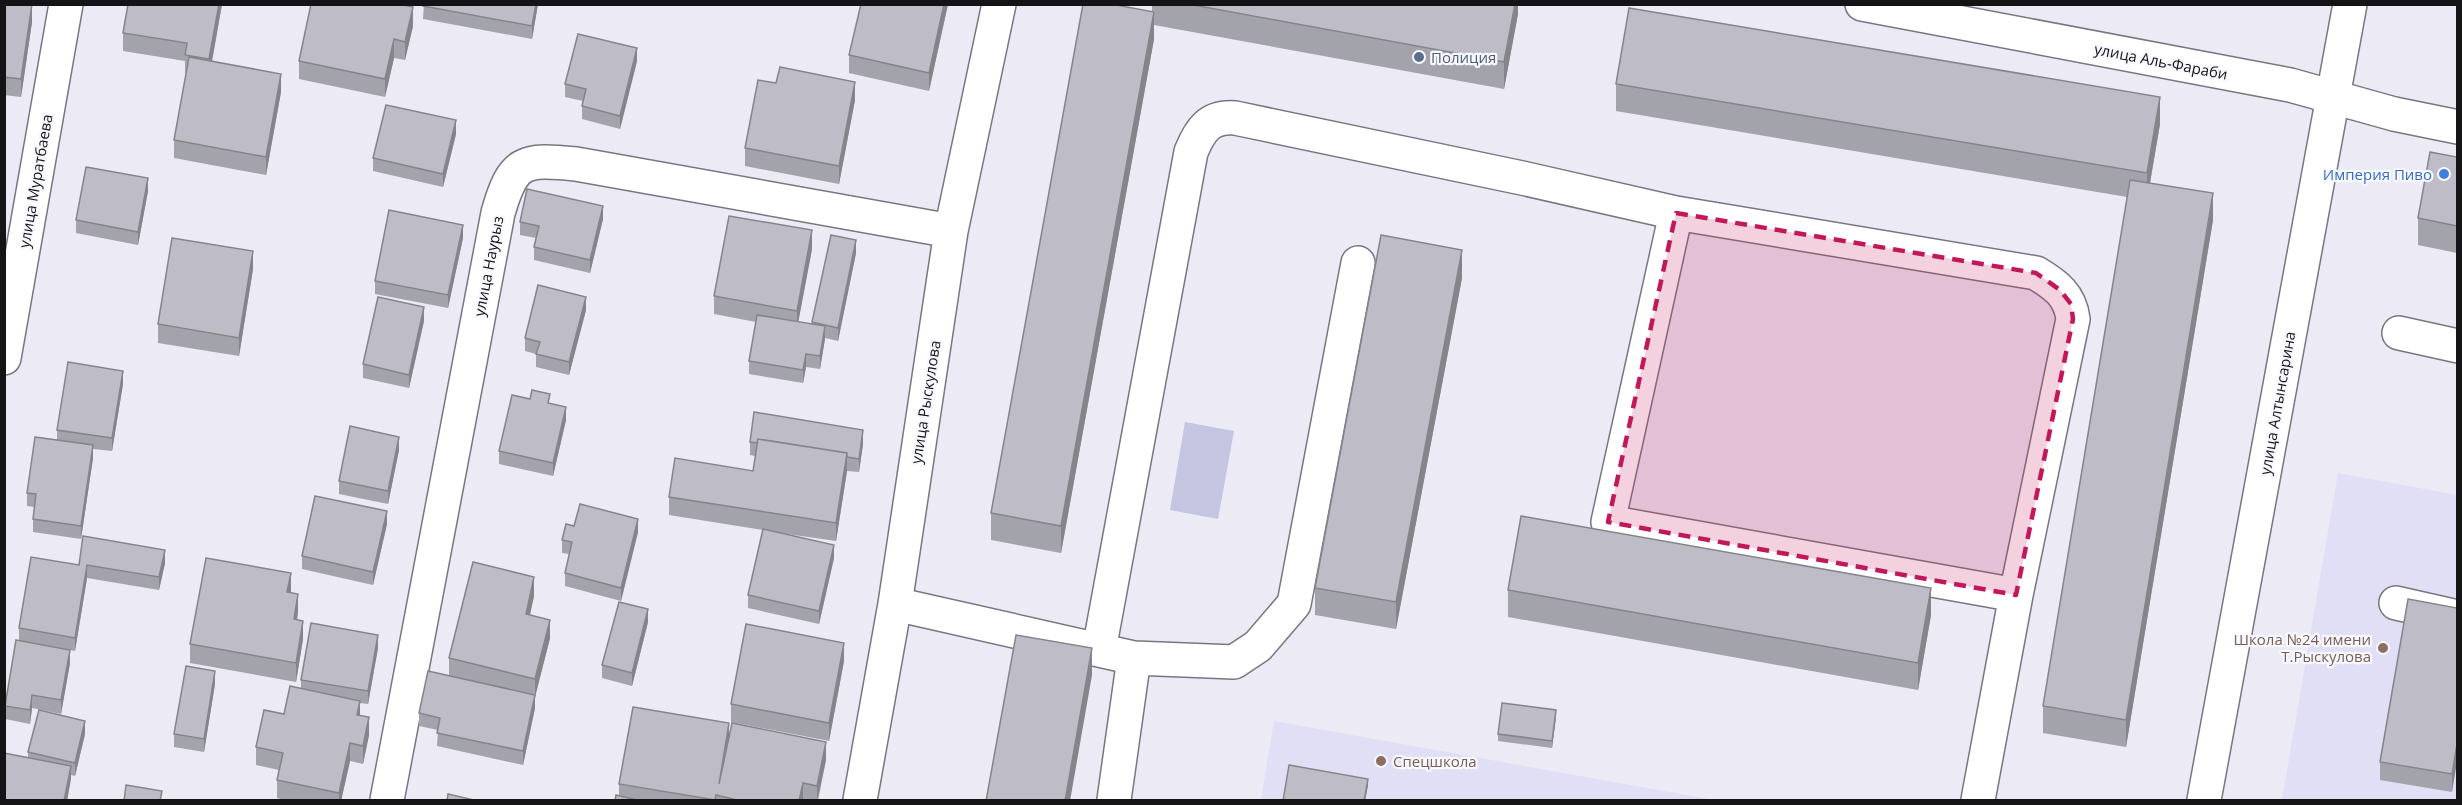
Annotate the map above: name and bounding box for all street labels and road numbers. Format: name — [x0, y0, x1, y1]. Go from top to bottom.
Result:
street label: улица Аль-Фараби — [2093, 38, 2229, 84]
street label: улица Муратбаева — [13, 113, 57, 249]
street label: улица Наурыз — [468, 214, 508, 318]
street label: улица Алтынсарина — [2255, 330, 2299, 476]
street label: улица Рыскулова — [905, 339, 945, 465]

